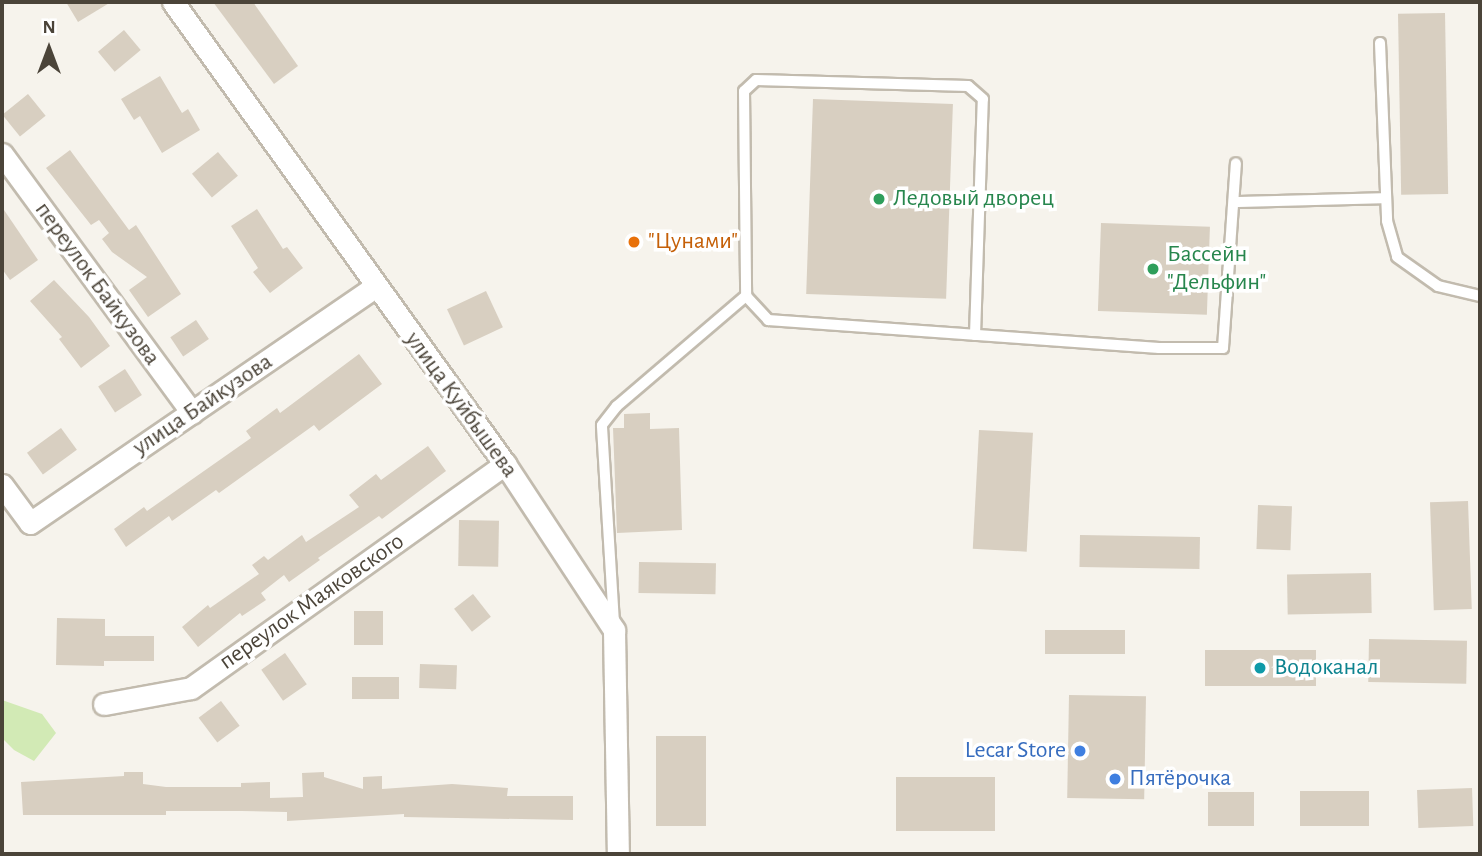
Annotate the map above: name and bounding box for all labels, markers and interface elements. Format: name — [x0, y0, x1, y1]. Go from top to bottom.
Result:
north arrow — [14, 14, 84, 84]
text: N — [42, 18, 56, 37]
place label: Ледовый дворец — [893, 185, 1054, 213]
marker: Ледовый дворец — [871, 191, 887, 207]
street label: переулок Байкузова — [28, 197, 166, 371]
place label: "Цунами" — [648, 228, 738, 256]
marker: "Цунами" — [626, 234, 642, 250]
place label: Бассейн "Дельфин" — [1167, 241, 1266, 297]
marker: Бассейн "Дельфин" — [1145, 261, 1161, 277]
street label: улица Куйбышева — [398, 326, 524, 484]
street label: улица Байкузова — [128, 348, 278, 462]
street label: переулок Маяковского — [214, 527, 410, 677]
place label: Водоканал — [1274, 654, 1378, 682]
marker: Водоканал — [1252, 660, 1268, 676]
place label: Lecar Store — [965, 737, 1066, 765]
marker: Lecar Store — [1072, 743, 1088, 759]
place label: Пятёрочка — [1129, 765, 1231, 793]
marker: Пятёрочка — [1107, 771, 1123, 787]

